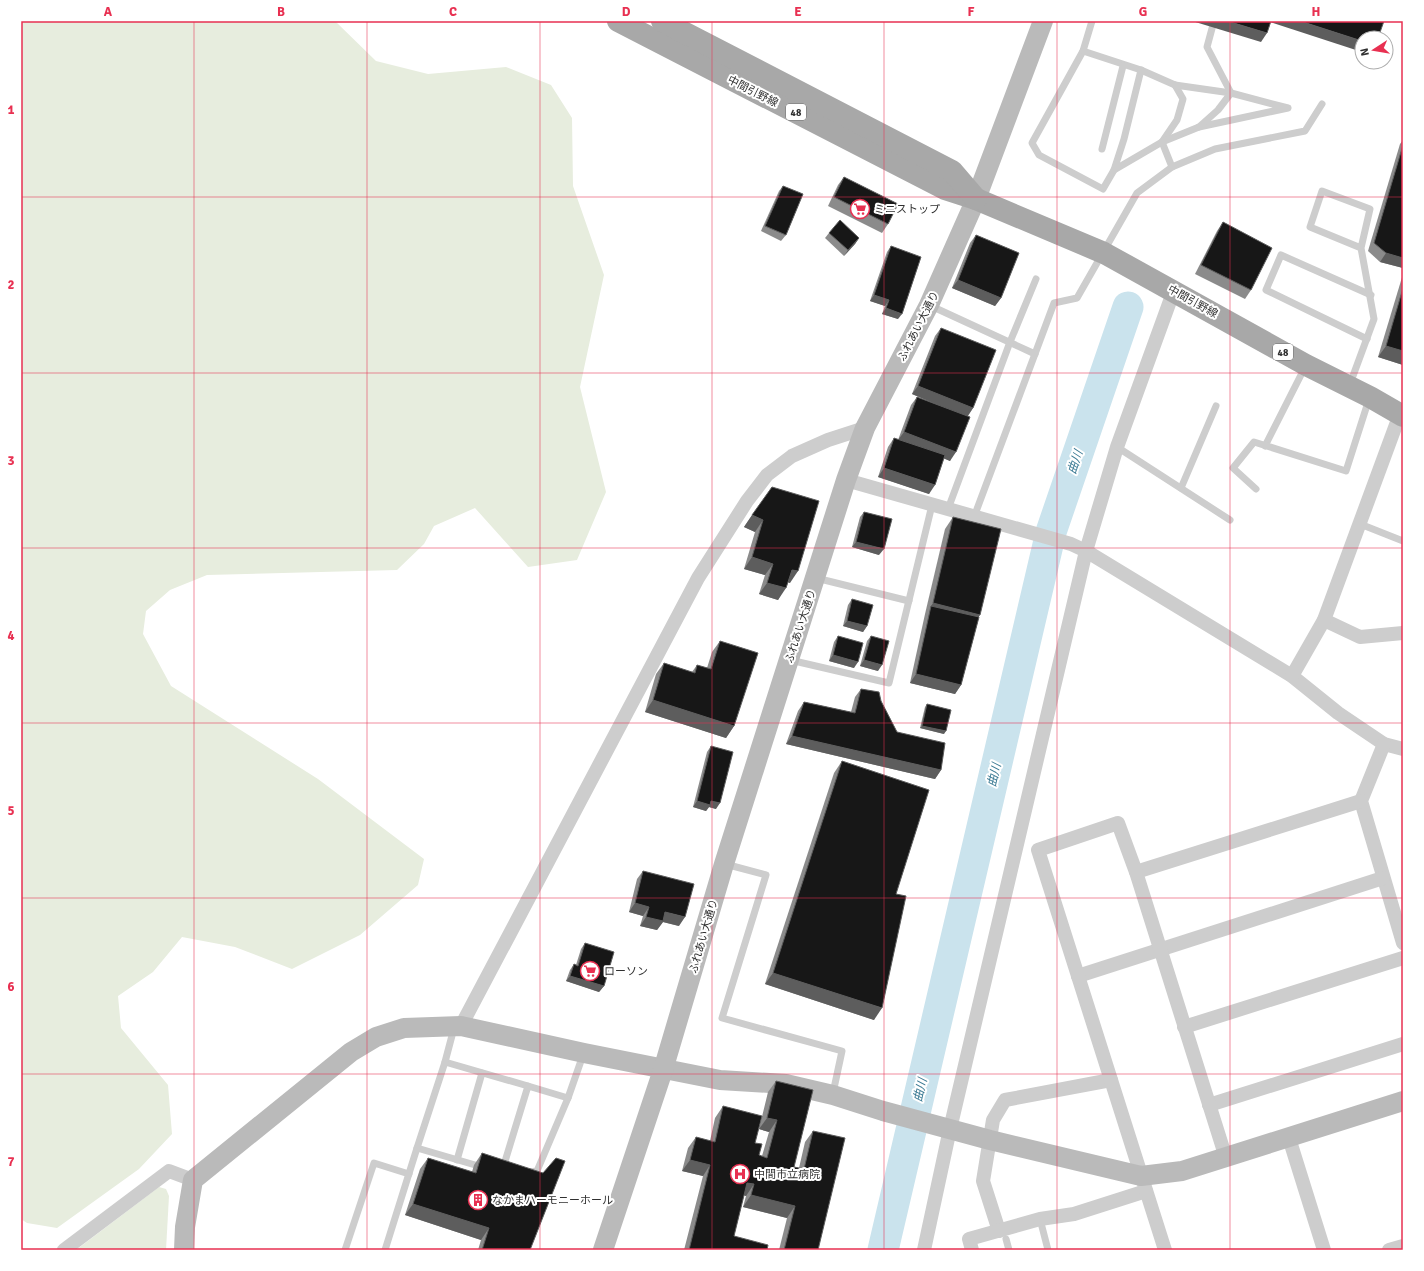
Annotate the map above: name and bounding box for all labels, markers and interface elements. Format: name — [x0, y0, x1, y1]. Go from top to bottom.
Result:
text: A — [104, 4, 113, 20]
text: B — [277, 4, 285, 20]
text: C — [449, 4, 457, 20]
text: D — [622, 4, 631, 20]
text: E — [794, 4, 802, 20]
text: F — [968, 4, 975, 20]
text: G — [1139, 4, 1147, 20]
text: H — [1312, 4, 1320, 20]
north arrow — [1354, 30, 1394, 70]
text: N — [1358, 47, 1372, 57]
street label: 中間引野線 — [725, 73, 780, 110]
text: 1 — [7, 102, 15, 118]
road number: 48 — [786, 104, 806, 120]
supermarket icon: ミニストップ — [849, 198, 871, 220]
place label: ミニストップ — [874, 203, 940, 216]
text: 2 — [7, 277, 15, 293]
street label: 中間引野線 — [1166, 282, 1220, 320]
street label: ふれあい大通り — [895, 289, 942, 363]
road number: 48 — [1273, 344, 1293, 360]
water label: 曲川 — [1064, 446, 1087, 476]
text: 3 — [7, 453, 15, 469]
street label: ふれあい大通り — [782, 588, 819, 665]
text: 4 — [7, 628, 15, 644]
water label: 曲川 — [984, 760, 1005, 788]
text: 5 — [7, 803, 15, 819]
street label: ふれあい大通り — [687, 897, 720, 975]
supermarket icon: ローソン — [579, 960, 601, 982]
place label: ローソン — [604, 965, 648, 978]
text: 6 — [7, 979, 15, 995]
water label: 曲川 — [910, 1075, 931, 1103]
text: 7 — [7, 1154, 15, 1170]
hospital icon: 中間市立病院 — [729, 1163, 751, 1185]
place label: 中間市立病院 — [754, 1168, 820, 1181]
building icon: なかまハーモニーホール — [467, 1189, 489, 1211]
place label: なかまハーモニーホール — [492, 1194, 613, 1207]

